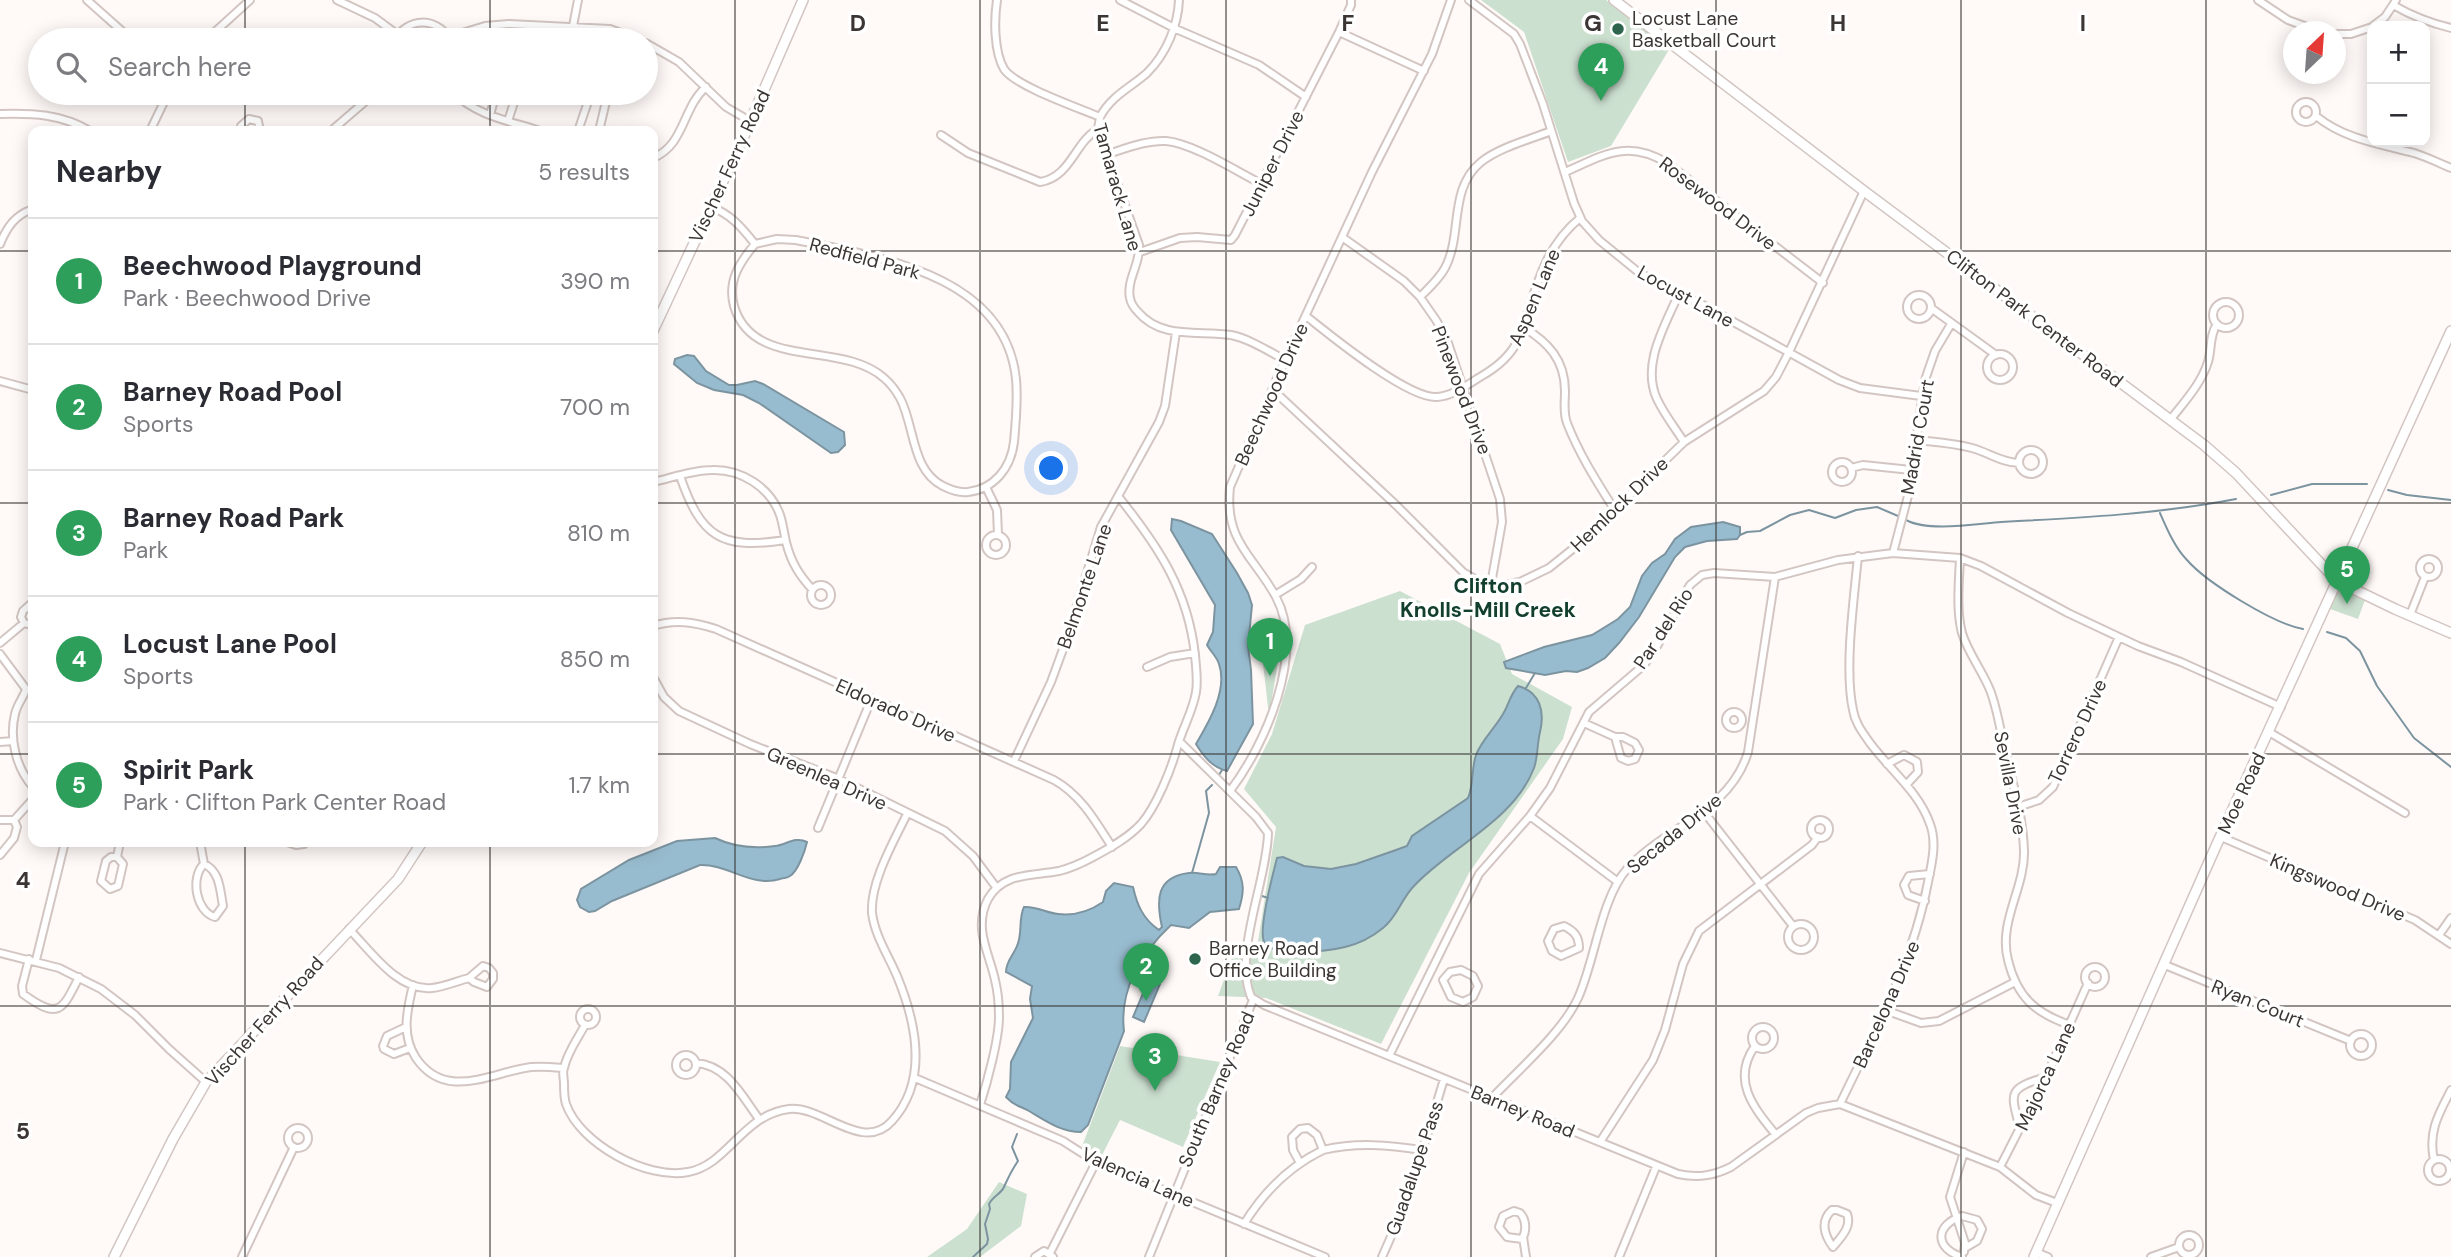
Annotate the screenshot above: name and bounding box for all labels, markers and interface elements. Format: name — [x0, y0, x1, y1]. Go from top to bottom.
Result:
place label: Locust Lane Basketball Court — [1632, 6, 1776, 53]
text: D — [850, 8, 866, 38]
text: E — [1096, 8, 1110, 38]
text: F — [1342, 8, 1355, 38]
text: G — [1584, 8, 1602, 38]
text: H — [1830, 8, 1846, 38]
text: I — [2080, 8, 2086, 38]
marker: Locust Lane Basketball Court — [1610, 21, 1626, 37]
north arrow — [2283, 21, 2346, 84]
map controls — [2367, 21, 2430, 147]
button: + — [2367, 21, 2430, 84]
search box — [28, 28, 658, 105]
pin: 4 — [1578, 43, 1624, 101]
icon: search — [52, 48, 90, 86]
text: Search here — [108, 50, 251, 84]
button: − — [2367, 84, 2430, 147]
street label: Vischer Ferry Road — [683, 86, 776, 247]
street label: Juniper Drive — [1235, 106, 1310, 220]
street label: Tamarack Lane — [1087, 120, 1148, 254]
street label: Rosewood Drive — [1654, 151, 1781, 256]
text: Nearby — [56, 152, 162, 191]
text: 5 results — [538, 157, 630, 187]
street label: Redfield Park — [807, 232, 923, 285]
street label: Clifton Park Center Road — [1941, 244, 2128, 393]
street label: Aspen Lane — [1503, 245, 1566, 349]
text: Beechwood Playground — [123, 249, 422, 283]
street label: Locust Lane — [1633, 260, 1738, 333]
text: 1 — [75, 266, 83, 296]
text: 390 m — [560, 266, 630, 296]
text: Park · Beechwood Drive — [123, 283, 371, 313]
street label: Beechwood Drive — [1229, 319, 1314, 469]
street label: Pinewood Drive — [1426, 322, 1497, 458]
text: Barney Road Pool — [123, 375, 342, 409]
street label: Madrid Court — [1895, 377, 1940, 497]
text: 2 — [72, 392, 86, 422]
text: 700 m — [560, 392, 630, 422]
text: Sports — [123, 409, 193, 439]
your location — [1034, 451, 1068, 485]
street label: Hemlock Drive — [1565, 451, 1674, 557]
text: Barney Road Park — [123, 501, 344, 535]
text: 3 — [72, 518, 86, 548]
text: 810 m — [567, 518, 630, 548]
street label: Belmonte Lane — [1051, 520, 1118, 652]
text: Park — [123, 535, 168, 565]
pin: 5 — [2324, 546, 2370, 604]
district label: Clifton Knolls-Mill Creek — [1400, 572, 1576, 624]
street label: Par del Rio — [1628, 583, 1699, 674]
pin: 1 — [1247, 618, 1293, 676]
text: Locust Lane Pool — [123, 627, 337, 661]
text: 4 — [72, 644, 86, 674]
text: 850 m — [560, 644, 630, 674]
text: Sports — [123, 661, 193, 691]
street label: Eldorado Drive — [832, 673, 960, 748]
street label: Torrero Drive — [2042, 675, 2113, 788]
street label: Sevilla Drive — [1988, 729, 2033, 837]
street label: Greenlea Drive — [763, 741, 891, 816]
street label: Moe Road — [2212, 748, 2271, 838]
text: Spirit Park — [123, 753, 254, 787]
text: 5 — [72, 770, 86, 800]
text: 1.7 km — [568, 770, 630, 800]
text: Park · Clifton Park Center Road — [123, 787, 446, 817]
street label: Secada Drive — [1622, 787, 1727, 879]
street label: Kingswood Drive — [2266, 848, 2409, 927]
text: 4 — [16, 865, 31, 895]
place label: Barney Road Office Building — [1209, 936, 1337, 983]
street label: Barcelona Drive — [1847, 937, 1926, 1072]
pin: 2 — [1123, 943, 1169, 1001]
street label: Vischer Ferry Road — [200, 951, 329, 1091]
marker: Barney Road Office Building — [1187, 951, 1203, 967]
street label: Ryan Court — [2208, 974, 2308, 1033]
street label: South Barney Road — [1172, 1008, 1261, 1171]
street label: Majorca Lane — [2009, 1018, 2082, 1135]
pin: 3 — [1132, 1033, 1178, 1091]
street label: Barney Road — [1467, 1079, 1578, 1144]
street label: Guadalupe Pass — [1380, 1098, 1449, 1239]
text: 5 — [16, 1116, 30, 1146]
street label: Valencia Lane — [1078, 1141, 1198, 1213]

